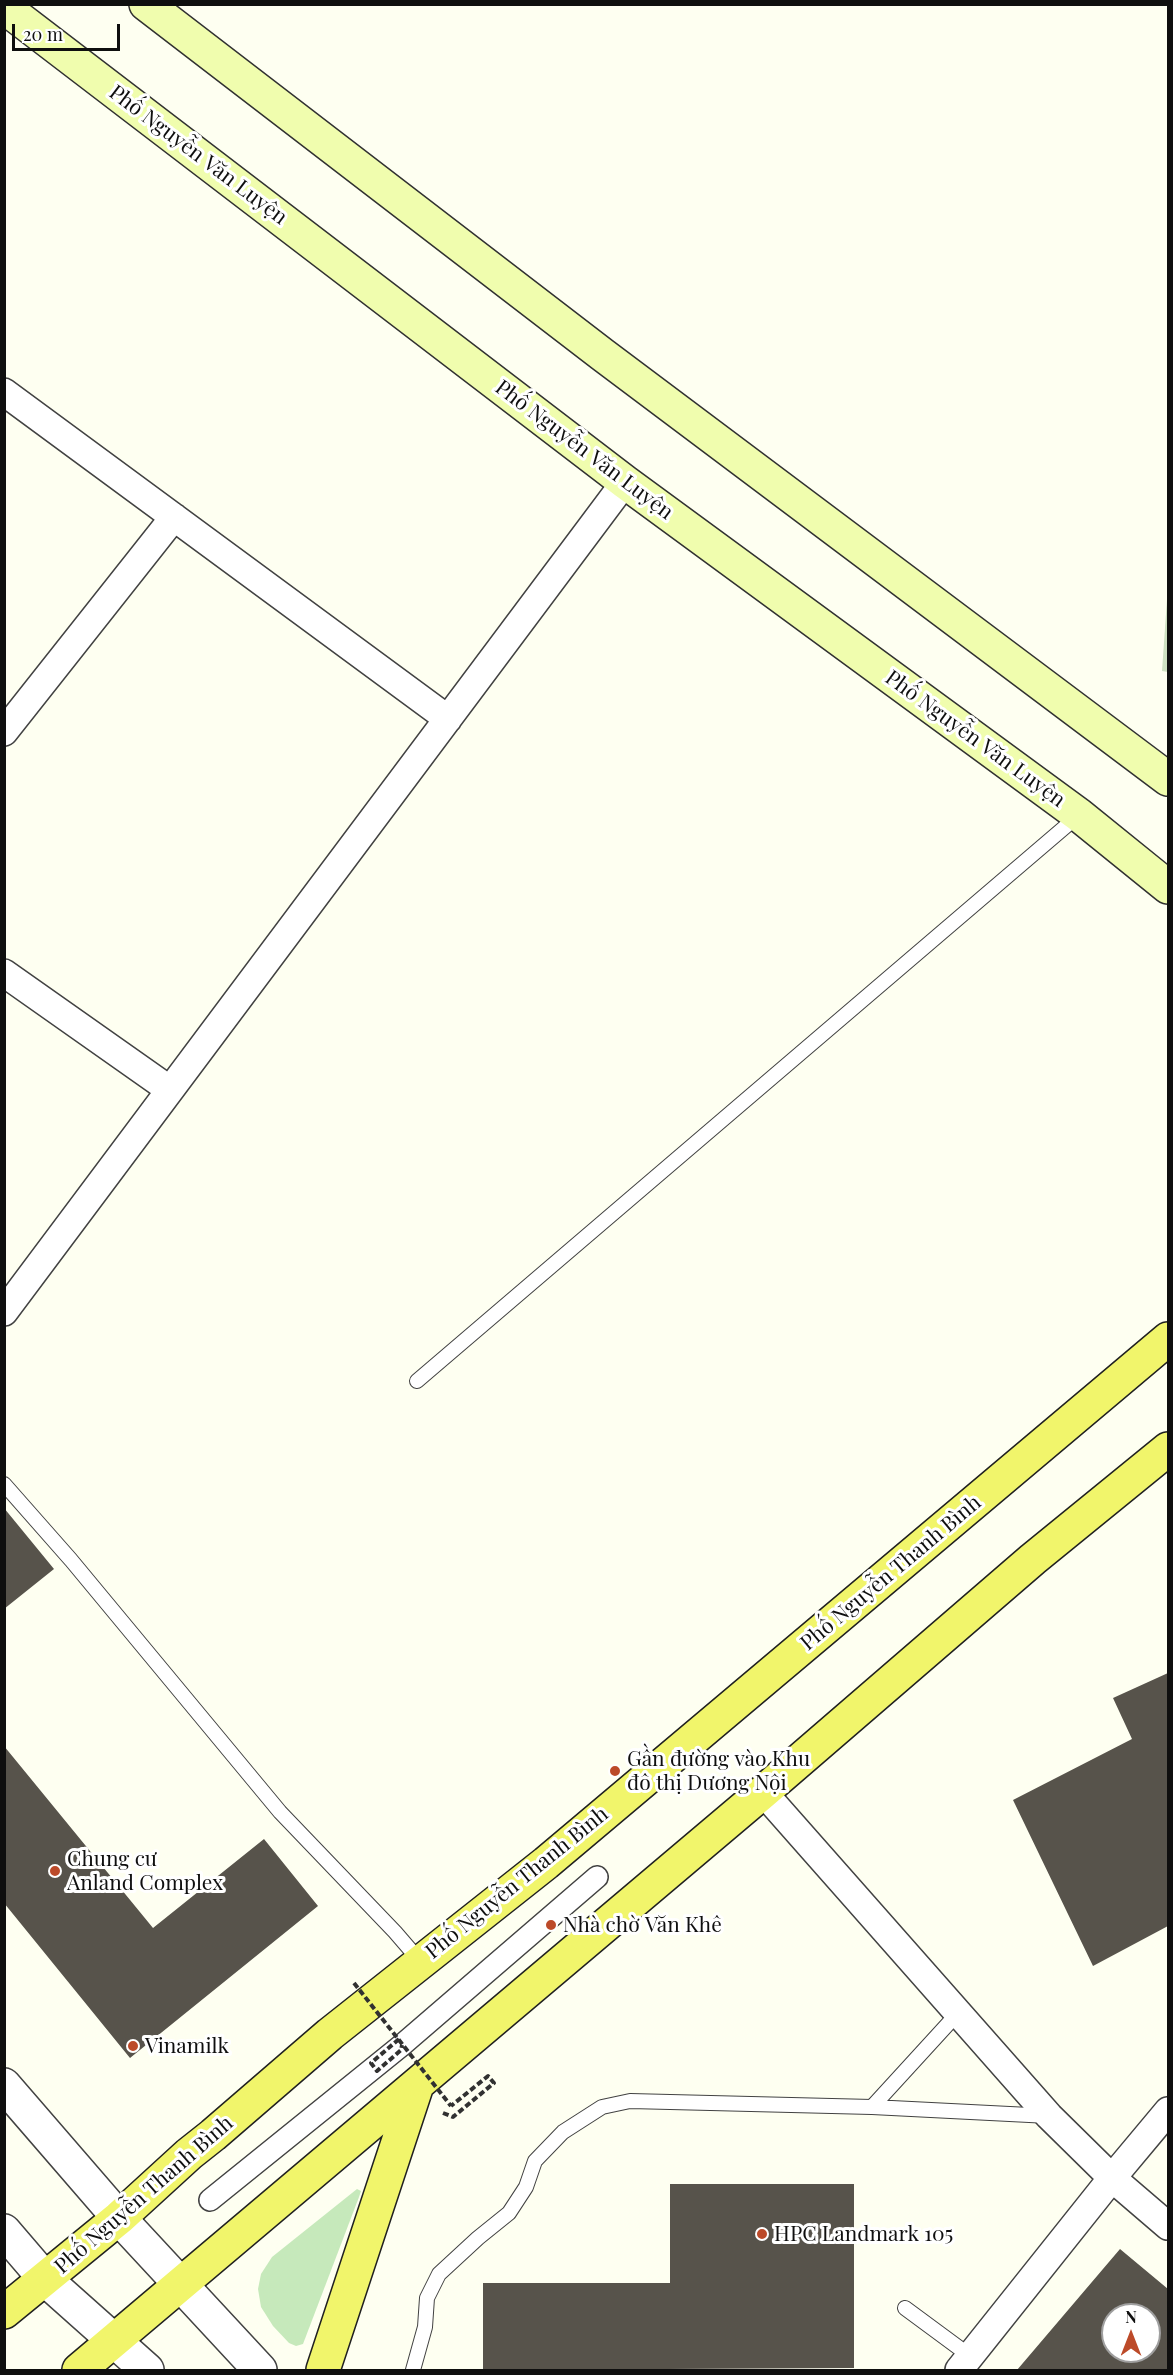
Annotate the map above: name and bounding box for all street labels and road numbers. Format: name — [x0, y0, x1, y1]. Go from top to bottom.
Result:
street label: Phố Nguyễn Văn Luyện — [104, 80, 292, 230]
street label: Phố Nguyễn Văn Luyện — [490, 375, 678, 525]
street label: Phố Nguyễn Văn Luyện — [880, 665, 1070, 813]
street label: Phố Nguyễn Thanh Bình — [796, 1490, 986, 1656]
street label: Phố Nguyễn Thanh Bình — [421, 1802, 613, 1964]
street label: Phố Nguyễn Thanh Bình — [50, 2111, 238, 2279]

